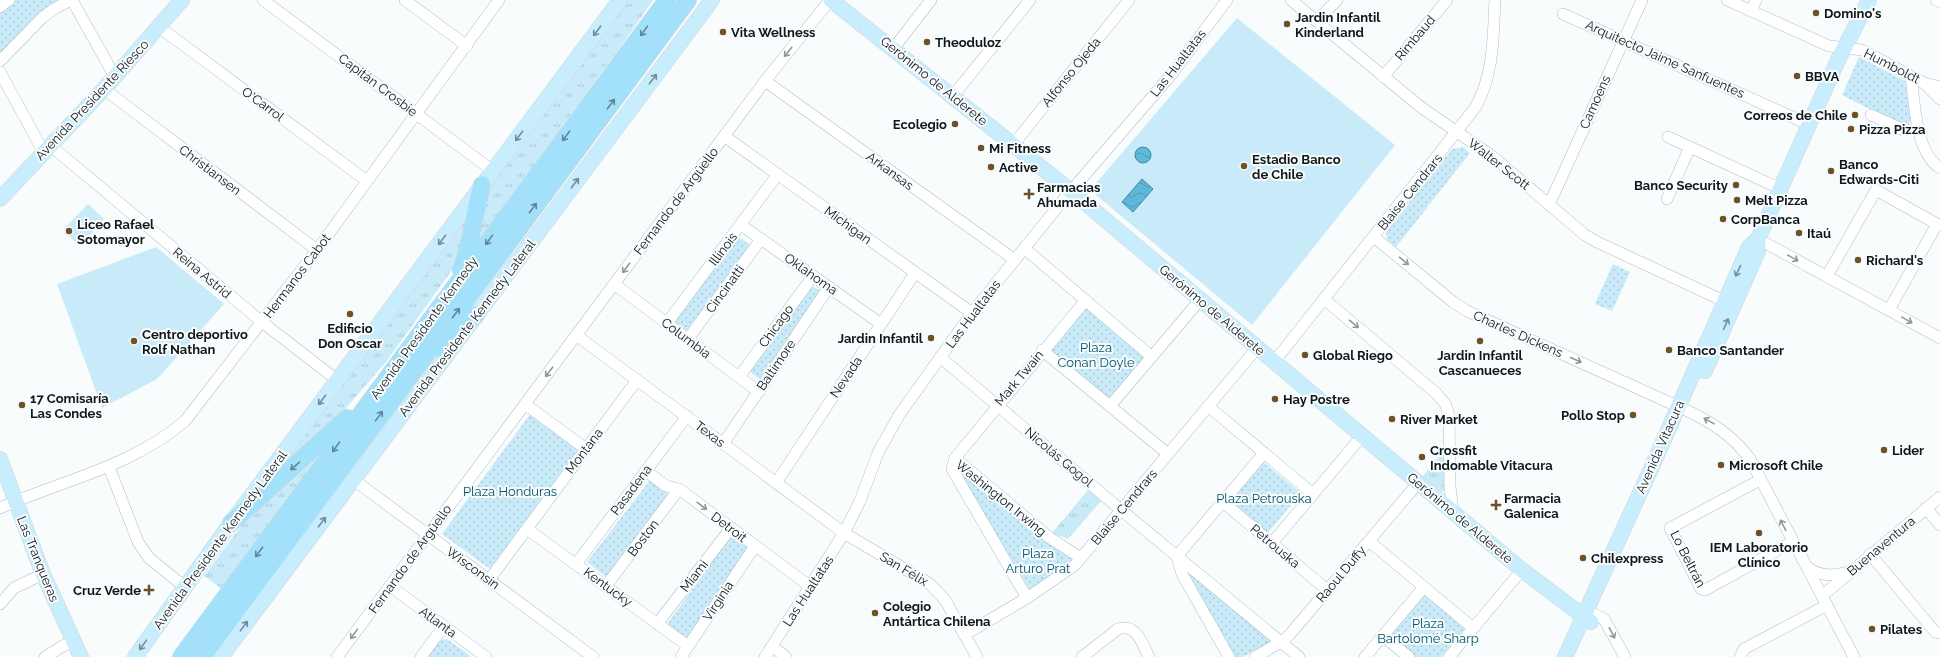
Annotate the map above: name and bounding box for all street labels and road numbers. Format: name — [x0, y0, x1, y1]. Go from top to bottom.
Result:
street label: Rimbaud — [1392, 12, 1438, 64]
street label: Arquitecto Jaime Sanfuentes — [1583, 17, 1747, 101]
street label: Las Hualtatas — [1147, 26, 1209, 100]
street label: Gerónimo de Alderete — [878, 33, 991, 129]
street label: Alfonso Ojeda — [1039, 34, 1103, 110]
street label: Avenida Presidente Riesco — [32, 36, 152, 163]
street label: Humboldt — [1861, 45, 1923, 87]
street label: Capitán Crosbie — [336, 50, 421, 120]
street label: Camoens — [1577, 73, 1613, 131]
street label: O'Carrol — [239, 84, 287, 125]
street label: Walter Scott — [1465, 135, 1533, 193]
street label: Christiansen — [176, 142, 244, 198]
street label: Fernando de Argüello — [631, 144, 722, 258]
street label: Arkansas — [864, 149, 916, 193]
street label: Blaise Cendrars — [1375, 151, 1445, 233]
street label: Michigan — [822, 203, 874, 247]
street label: Illinois — [706, 229, 740, 269]
street label: Hermanos Cabot — [260, 230, 334, 321]
street label: Avenida Presidente Kennedy Lateral — [396, 236, 539, 419]
street label: Reina Astrid — [170, 244, 234, 302]
street label: Oklahoma — [781, 250, 841, 298]
street label: Avenida Presidente Kennedy — [367, 254, 481, 402]
street label: Cincinatti — [703, 262, 747, 316]
street label: Gerónimo de Alderete — [1156, 262, 1268, 359]
street label: Las Hualtatas — [943, 277, 1003, 351]
street label: Chicago — [755, 301, 797, 350]
street label: Charles Dickens — [1471, 308, 1565, 360]
street label: Columbia — [658, 315, 714, 361]
street label: Baltimore — [754, 336, 799, 393]
street label: Mark Twain — [992, 347, 1046, 409]
street label: Nevada — [827, 354, 865, 400]
street label: Avenida Vitacura — [1633, 398, 1687, 496]
street label: Texas — [692, 418, 728, 450]
street label: Nicolás Gogol — [1022, 424, 1096, 490]
street label: Montana — [562, 425, 606, 477]
street label: Avenida Presidente Kennedy Lateral — [150, 447, 290, 632]
street label: Washington Irwing — [953, 457, 1049, 539]
street label: Pasadena — [607, 462, 655, 518]
street label: Blaise Cendrars — [1088, 466, 1160, 548]
street label: Gerónimo de Alderete — [1404, 470, 1516, 567]
street label: Fernando de Argüello — [365, 501, 455, 616]
street label: Detroit — [708, 509, 750, 546]
street label: Buenaventura — [1844, 513, 1918, 579]
street label: Las Tranqueras — [14, 514, 62, 604]
street label: Boston — [624, 517, 662, 559]
street label: Petrouska — [1247, 521, 1303, 571]
street label: Lo Beltrán — [1667, 528, 1709, 590]
street label: Raoul Duffy — [1313, 543, 1369, 605]
street label: Wisconsin — [444, 544, 502, 592]
street label: San Félix — [877, 549, 931, 589]
street label: Las Hualtatas — [780, 553, 836, 629]
street label: Miami — [677, 557, 711, 595]
street label: Kentucky — [581, 564, 635, 610]
street label: Virginia — [700, 578, 736, 624]
street label: Atlanta — [416, 603, 460, 641]

